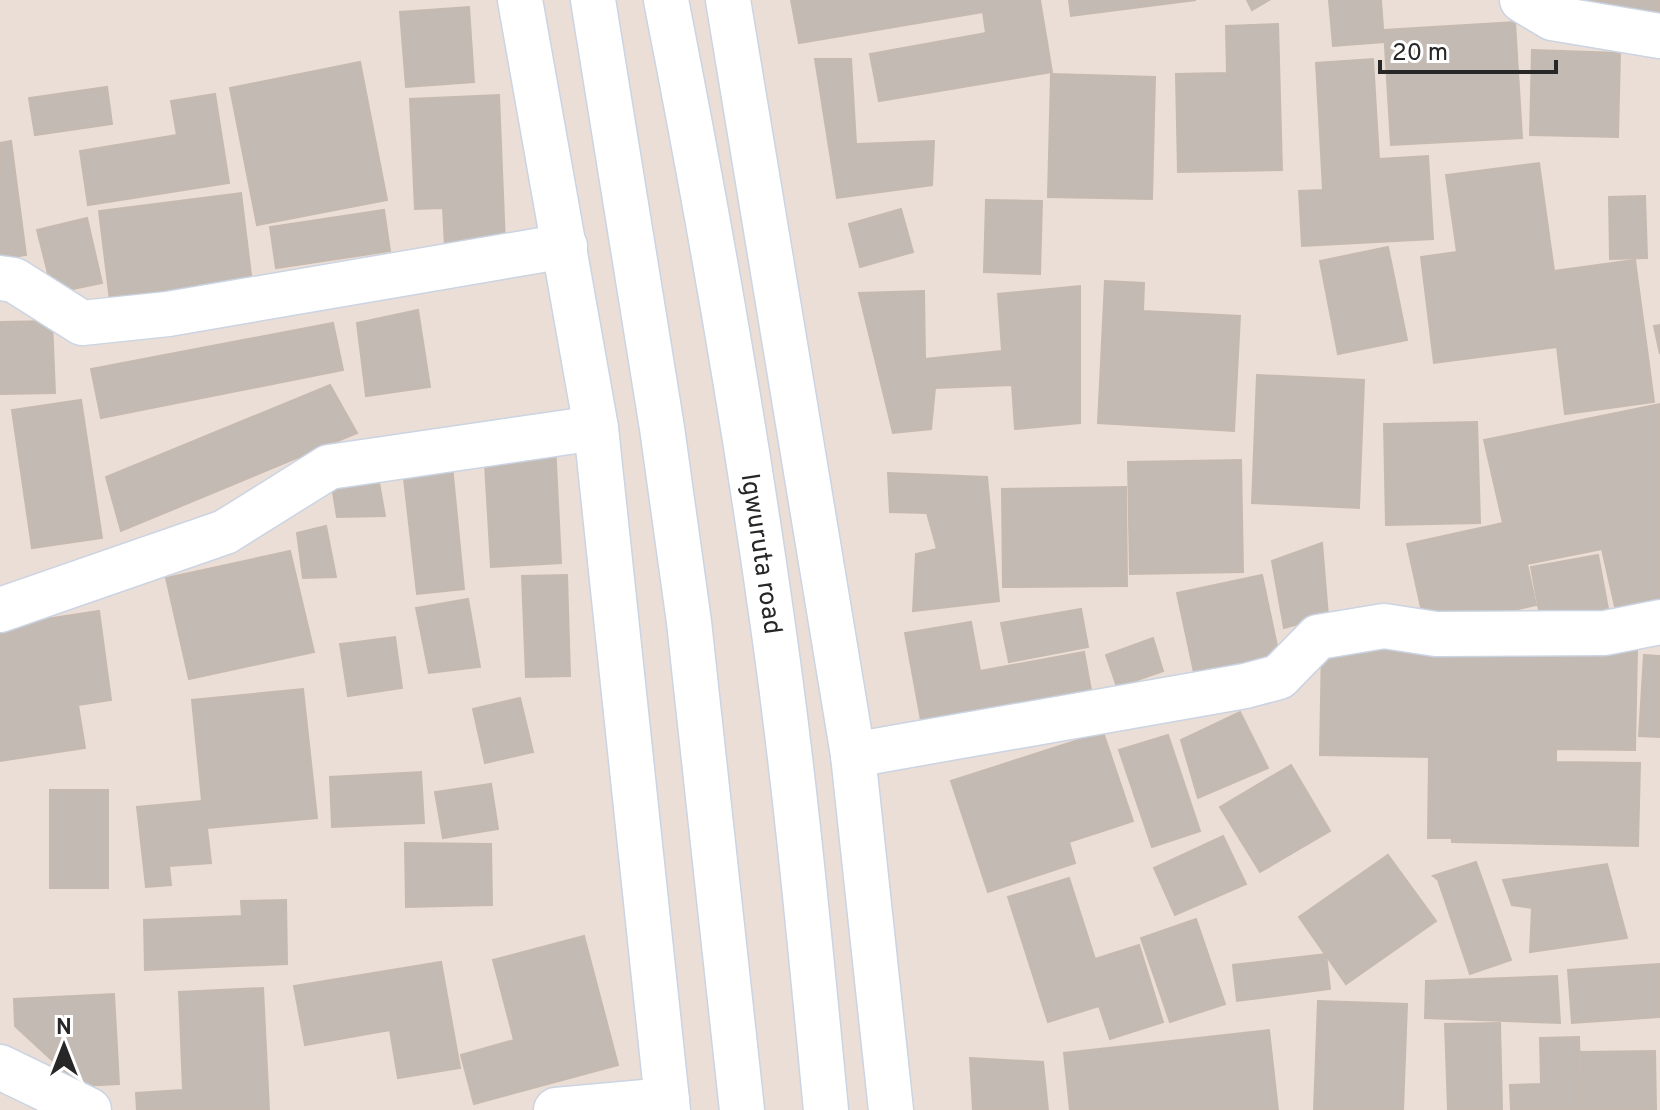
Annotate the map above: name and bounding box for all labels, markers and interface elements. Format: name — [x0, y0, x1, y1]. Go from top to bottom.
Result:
scale bar — [1380, 24, 1556, 74]
text: 20 m — [1392, 39, 1448, 69]
street label: Igwuruta road — [732, 471, 788, 637]
north arrow — [24, 1006, 104, 1086]
text: N — [56, 1015, 72, 1042]

